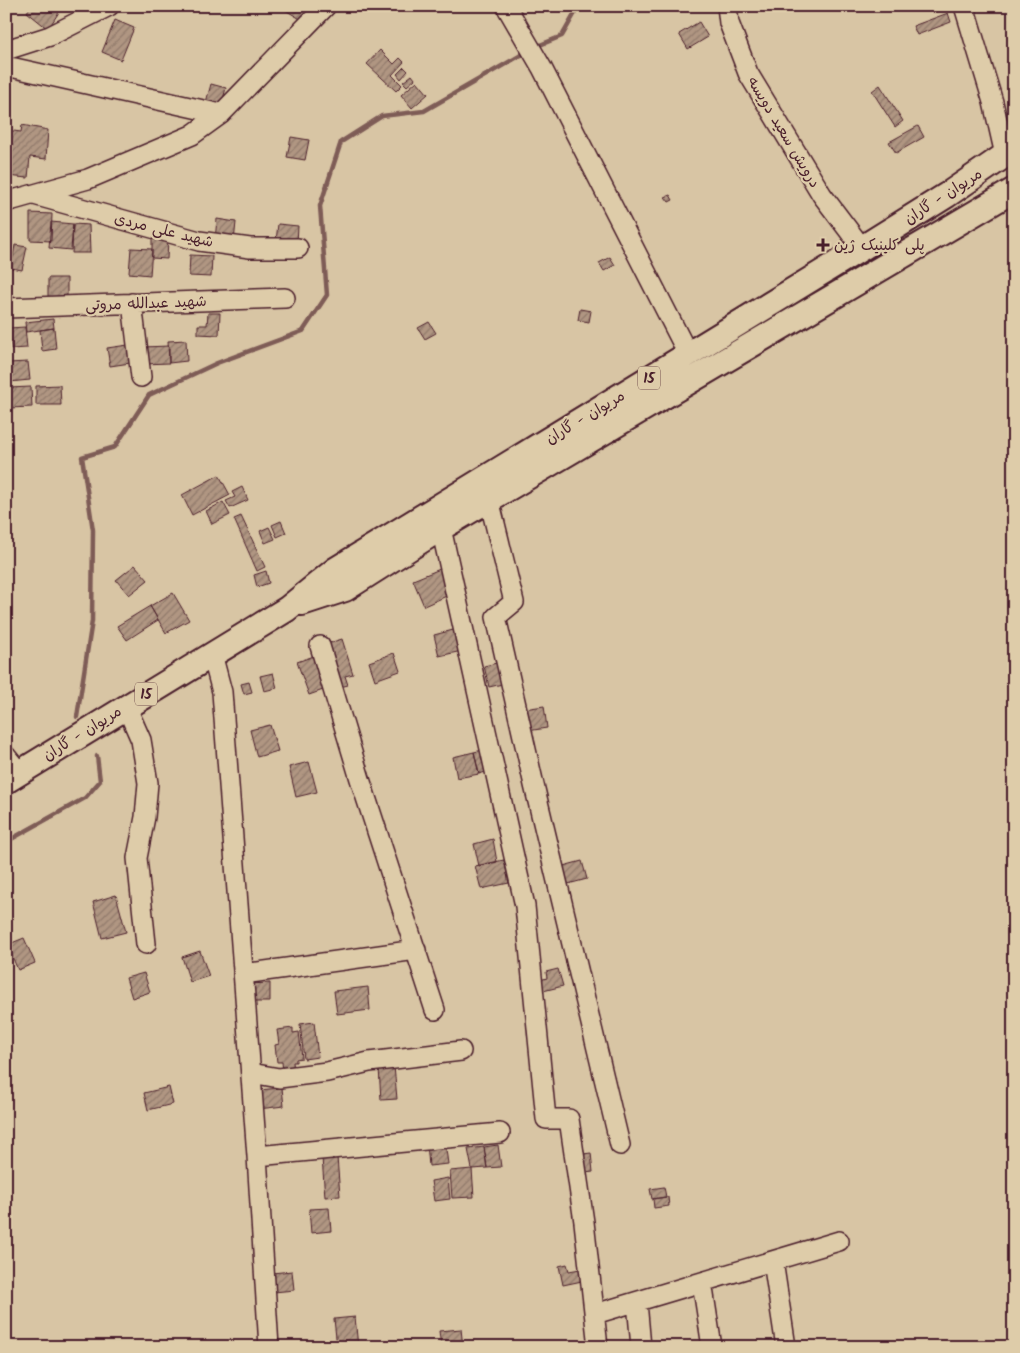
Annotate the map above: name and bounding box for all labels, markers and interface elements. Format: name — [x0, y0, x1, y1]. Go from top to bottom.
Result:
street label: درویش سعید دویسه — [740, 72, 826, 193]
street label: مریوان - گاران — [900, 163, 987, 231]
street label: شهید علی مردی — [112, 207, 216, 255]
place label: پلی کلینیک ژین — [834, 234, 925, 258]
marker: پلی کلینیک ژین — [816, 238, 830, 252]
street label: شهید عبدالله مروتی — [85, 290, 207, 318]
road number: 15 — [638, 366, 660, 389]
street label: مریوان - گاران — [541, 385, 630, 451]
road number: 15 — [135, 682, 157, 706]
street label: مریوان - گاران — [38, 700, 127, 768]

